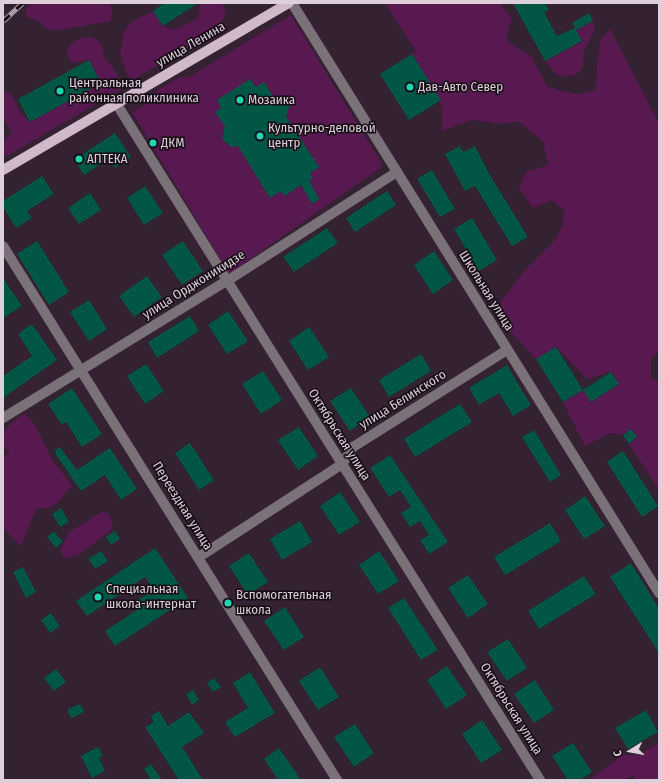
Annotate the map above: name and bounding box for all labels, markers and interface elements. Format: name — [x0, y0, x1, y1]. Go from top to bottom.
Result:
street label: улица Ленина — [154, 19, 228, 71]
place label: Центральная районная поликлиника — [69, 76, 199, 107]
place label: Дав-Авто Север — [418, 79, 503, 95]
marker: Дав-Авто Север — [405, 82, 415, 92]
marker: Центральная районная поликлиника — [54, 85, 66, 97]
place label: Мозаика — [248, 92, 295, 108]
marker: Мозаика — [235, 95, 245, 105]
place label: Культурно-деловой центр — [268, 121, 376, 152]
marker: Культурно-деловой центр — [255, 131, 265, 141]
place label: ДКМ — [161, 135, 184, 151]
marker: ДКМ — [148, 138, 158, 148]
place label: АПТЕКА — [87, 151, 128, 167]
marker: АПТЕКА — [74, 154, 84, 164]
street label: улица Орджоникидзе — [140, 247, 248, 323]
street label: Школьная улица — [455, 248, 517, 334]
street label: улица Белинского — [357, 367, 449, 433]
street label: Октябрьская улица — [304, 386, 374, 484]
street label: Переездная улица — [149, 459, 215, 553]
place label: Специальная школа-интернат — [106, 582, 196, 613]
place label: Вспомогательная школа — [236, 588, 331, 619]
marker: Специальная школа-интернат — [93, 592, 103, 602]
marker: Вспомогательная школа — [223, 598, 233, 608]
street label: Октябрьская улица — [476, 660, 546, 758]
north arrow — [610, 731, 650, 771]
text: С — [611, 749, 625, 757]

